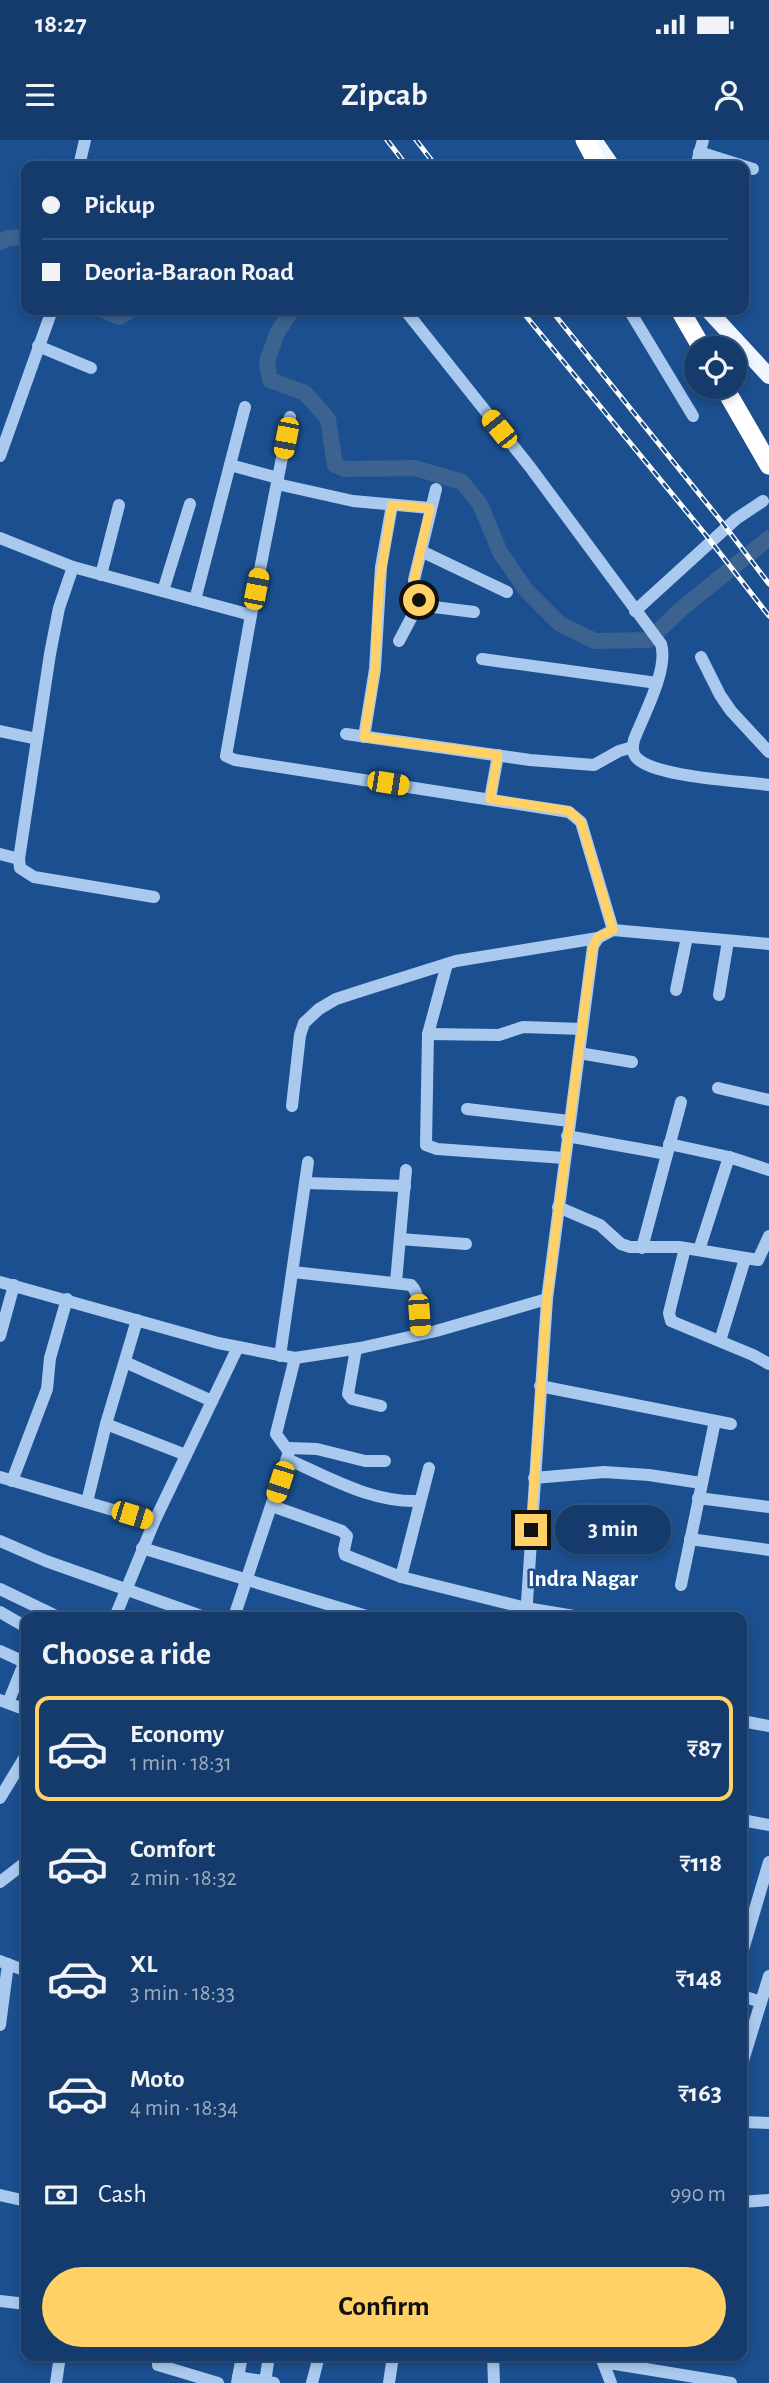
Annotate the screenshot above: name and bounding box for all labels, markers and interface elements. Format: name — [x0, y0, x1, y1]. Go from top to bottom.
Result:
text: 18:27 — [35, 11, 87, 37]
icon: menu — [21, 76, 59, 114]
icon: person — [710, 76, 748, 114]
text: Zipcab — [341, 79, 428, 111]
text: Pickup — [84, 192, 155, 218]
text: Deoria-Baraon Road — [84, 259, 294, 285]
map controls — [684, 336, 747, 399]
button: locate — [684, 336, 747, 399]
car — [478, 406, 521, 452]
car — [272, 415, 301, 461]
car — [242, 566, 271, 612]
route start — [403, 584, 435, 616]
car — [366, 769, 411, 797]
car — [408, 1293, 431, 1337]
car — [264, 1459, 297, 1505]
car — [109, 1499, 156, 1531]
callout: 3 min — [556, 1506, 671, 1554]
route end — [515, 1514, 547, 1546]
text: 3 min — [588, 1518, 638, 1541]
district label: Indra Nagar — [528, 1568, 638, 1591]
text: Choose a ride — [42, 1638, 211, 1670]
icon: car — [46, 1717, 109, 1780]
text: Economy — [130, 1721, 224, 1747]
text: ₹87 — [687, 1735, 722, 1761]
text: 1 min · 18:31 — [130, 1752, 232, 1775]
icon: car — [46, 1832, 109, 1895]
text: Comfort — [130, 1836, 215, 1862]
text: ₹118 — [680, 1850, 722, 1876]
text: 2 min · 18:32 — [130, 1867, 237, 1890]
icon: car — [46, 1947, 109, 2010]
text: XL — [130, 1951, 157, 1977]
text: ₹148 — [676, 1965, 722, 1991]
text: 3 min · 18:33 — [130, 1982, 235, 2005]
icon: car — [46, 2062, 109, 2125]
text: Moto — [130, 2066, 185, 2092]
text: ₹163 — [678, 2080, 722, 2106]
text: 4 min · 18:34 — [130, 2097, 238, 2120]
icon: cash — [42, 2176, 80, 2214]
text: Cash — [98, 2181, 147, 2207]
text: 990 m — [670, 2183, 726, 2206]
button: Confirm — [42, 2267, 726, 2347]

